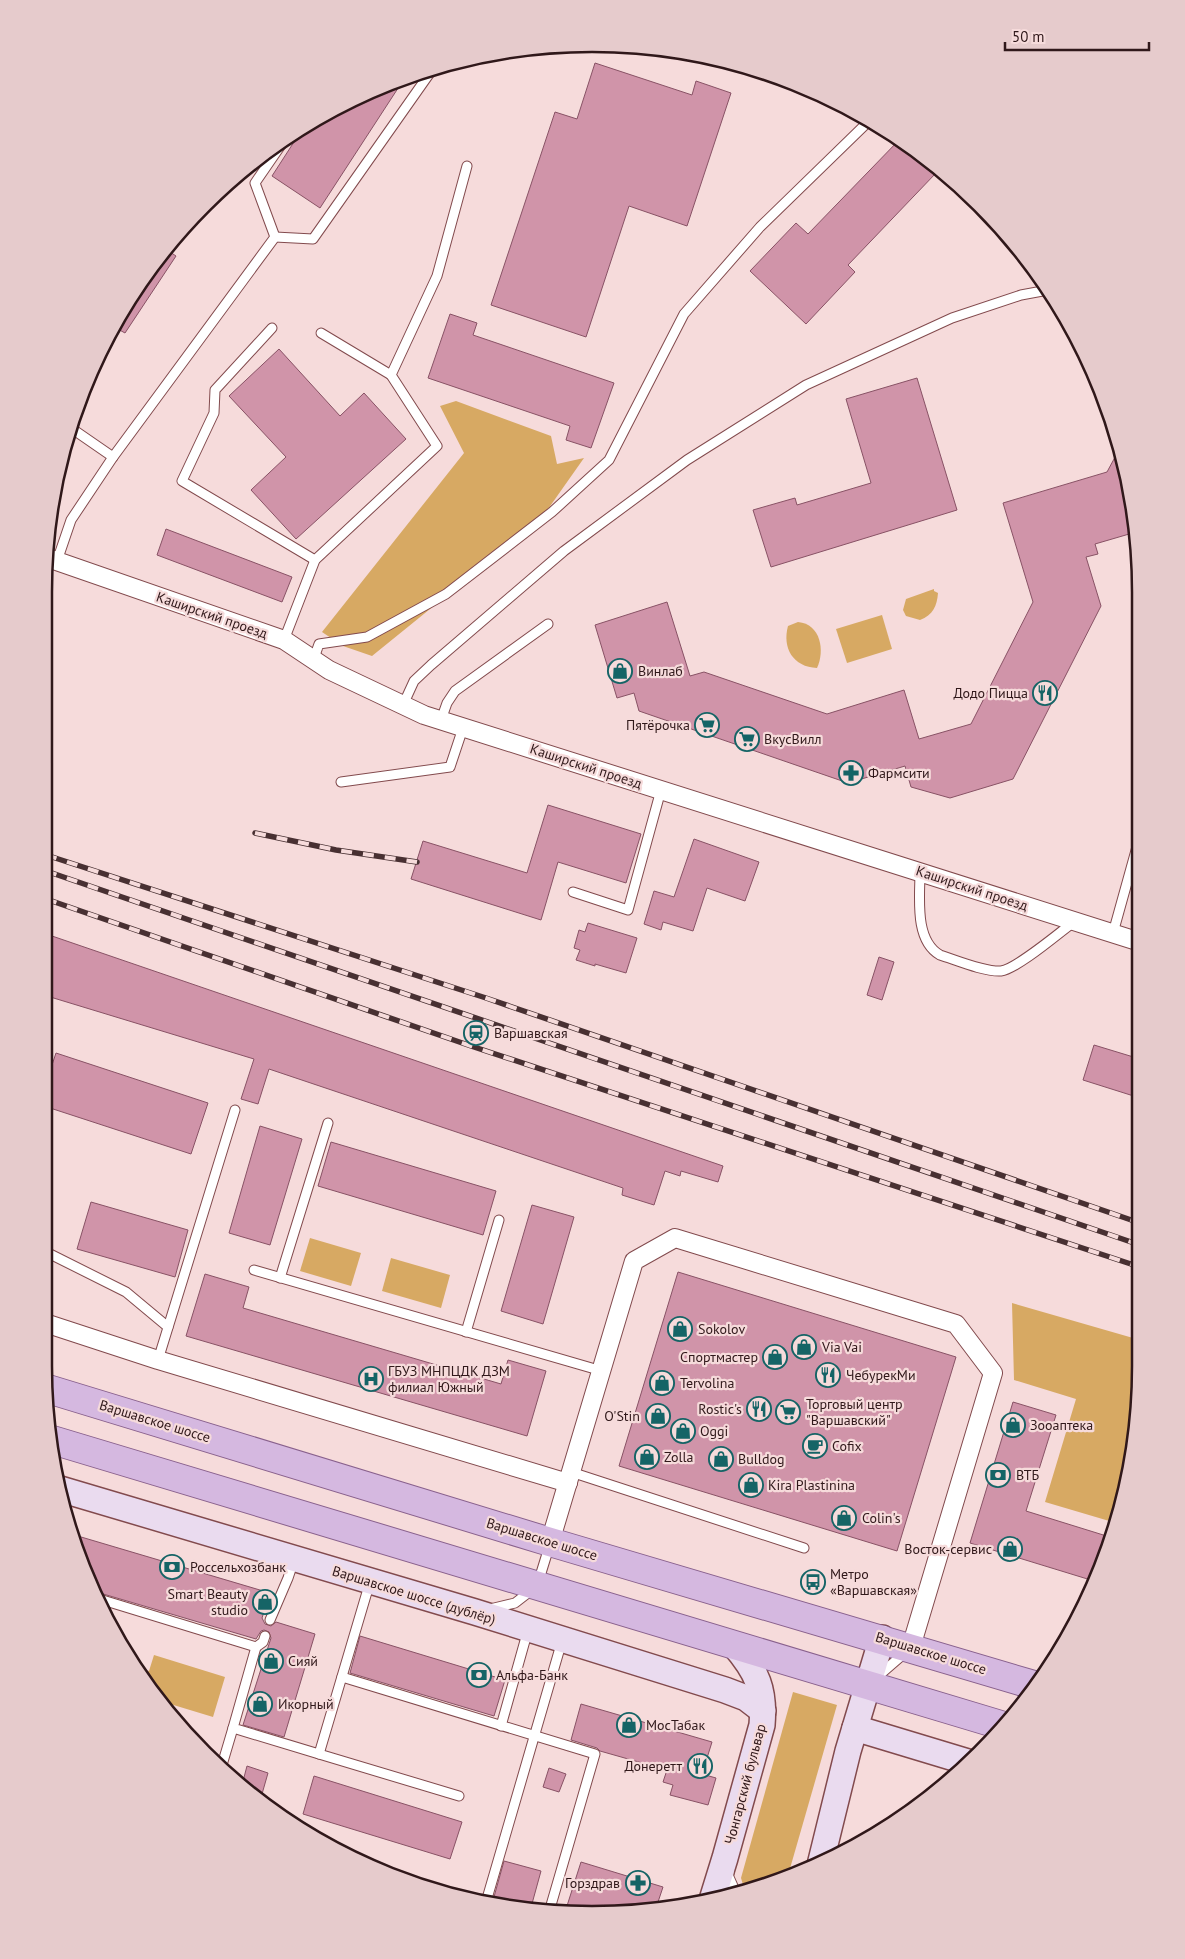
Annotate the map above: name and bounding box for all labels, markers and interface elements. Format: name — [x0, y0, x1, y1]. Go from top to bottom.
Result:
scale bar — [1005, 20, 1149, 52]
text: 50 m — [1012, 27, 1045, 46]
street label: Каширский проезд — [154, 588, 270, 643]
shop icon: Винлаб — [607, 658, 633, 684]
place label: Винлаб — [638, 662, 683, 680]
restaurant icon: Додо Пицца — [1032, 680, 1058, 706]
place label: Додо Пицца — [954, 684, 1028, 702]
supermarket icon: Пятёрочка — [694, 712, 720, 738]
place label: Пятёрочка — [626, 716, 690, 734]
supermarket icon: ВкусВилл — [734, 726, 760, 752]
place label: ВкусВилл — [764, 730, 822, 748]
street label: Каширский проезд — [528, 739, 645, 793]
pharmacy icon: Фармсити — [838, 760, 864, 786]
place label: Фармсити — [868, 764, 930, 782]
street label: Каширский проезд — [914, 861, 1031, 915]
station icon: Варшавская — [463, 1020, 489, 1046]
place label: Варшавская — [494, 1024, 568, 1042]
shop icon: Sokolov — [667, 1316, 693, 1342]
place label: Sokolov — [698, 1320, 745, 1338]
shop icon: Via Vai — [791, 1334, 817, 1360]
place label: Via Vai — [821, 1338, 862, 1356]
shop icon: Спортмастер — [762, 1344, 788, 1370]
place label: Спортмастер — [680, 1348, 758, 1366]
place label: ГБУЗ МНПЦДК ДЗМ филиал Южный — [388, 1362, 510, 1396]
restaurant icon: ЧебурекМи — [815, 1362, 841, 1388]
hospital icon: ГБУЗ МНПЦДК ДЗМ филиал Южный — [358, 1366, 384, 1392]
place label: ЧебурекМи — [846, 1366, 916, 1384]
shop icon: Tervolina — [649, 1370, 675, 1396]
place label: Tervolina — [680, 1374, 734, 1392]
place label: Торговый центр "Варшавский" — [806, 1395, 903, 1429]
street label: Варшавское шоссе — [97, 1396, 213, 1446]
restaurant icon: Rostic's — [746, 1396, 772, 1422]
supermarket icon: Торговый центр "Варшавский" — [775, 1399, 801, 1425]
place label: Rostic's — [698, 1400, 742, 1418]
shop icon: O'Stin — [645, 1403, 671, 1429]
place label: O'Stin — [604, 1407, 640, 1425]
shop icon: Зооаптека — [1000, 1412, 1026, 1438]
place label: Зооаптека — [1030, 1416, 1093, 1434]
shop icon: Oggi — [670, 1418, 696, 1444]
place label: Oggi — [700, 1422, 728, 1440]
cafe icon: Cofix — [802, 1433, 828, 1459]
place label: Cofix — [832, 1437, 862, 1455]
shop icon: Zolla — [634, 1444, 660, 1470]
shop icon: Bulldog — [708, 1446, 734, 1472]
place label: Zolla — [664, 1448, 694, 1466]
place label: Bulldog — [738, 1450, 784, 1468]
bank icon: ВТБ — [985, 1462, 1011, 1488]
place label: ВТБ — [1016, 1466, 1040, 1484]
shop icon: Kira Plastinina — [738, 1472, 764, 1498]
place label: Kira Plastinina — [768, 1476, 855, 1494]
shop icon: Colin's — [831, 1505, 857, 1531]
place label: Colin's — [862, 1509, 901, 1527]
street label: Варшавское шоссе — [484, 1514, 600, 1564]
shop icon: Восток-сервис — [997, 1536, 1023, 1562]
place label: Восток-сервис — [904, 1540, 992, 1558]
bank icon: Россельхозбанк — [159, 1554, 185, 1580]
place label: Россельхозбанк — [190, 1558, 286, 1576]
street label: Варшавское шоссе (дублёр) — [330, 1562, 498, 1628]
place label: Метро «Варшавская» — [830, 1565, 917, 1599]
bus stop icon: Метро «Варшавская» — [800, 1569, 826, 1595]
place label: Smart Beauty studio — [168, 1585, 248, 1619]
shop icon: Smart Beauty studio — [252, 1589, 278, 1615]
street label: Варшавское шоссе — [873, 1628, 989, 1678]
shop icon: Сияй — [258, 1648, 284, 1674]
place label: Сияй — [288, 1652, 318, 1670]
bank icon: Альфа-Банк — [466, 1662, 492, 1688]
place label: Альфа-Банк — [496, 1666, 568, 1684]
shop icon: Икорный — [247, 1691, 273, 1717]
place label: Икорный — [278, 1695, 334, 1713]
shop icon: МосТабак — [616, 1712, 642, 1738]
place label: МосТабак — [646, 1716, 706, 1734]
street label: Чонгарский бульвар — [720, 1722, 770, 1846]
restaurant icon: Донеретт — [687, 1753, 713, 1779]
place label: Донеретт — [624, 1757, 682, 1775]
pharmacy icon: Горздрав — [625, 1870, 651, 1896]
place label: Горздрав — [565, 1874, 620, 1892]

